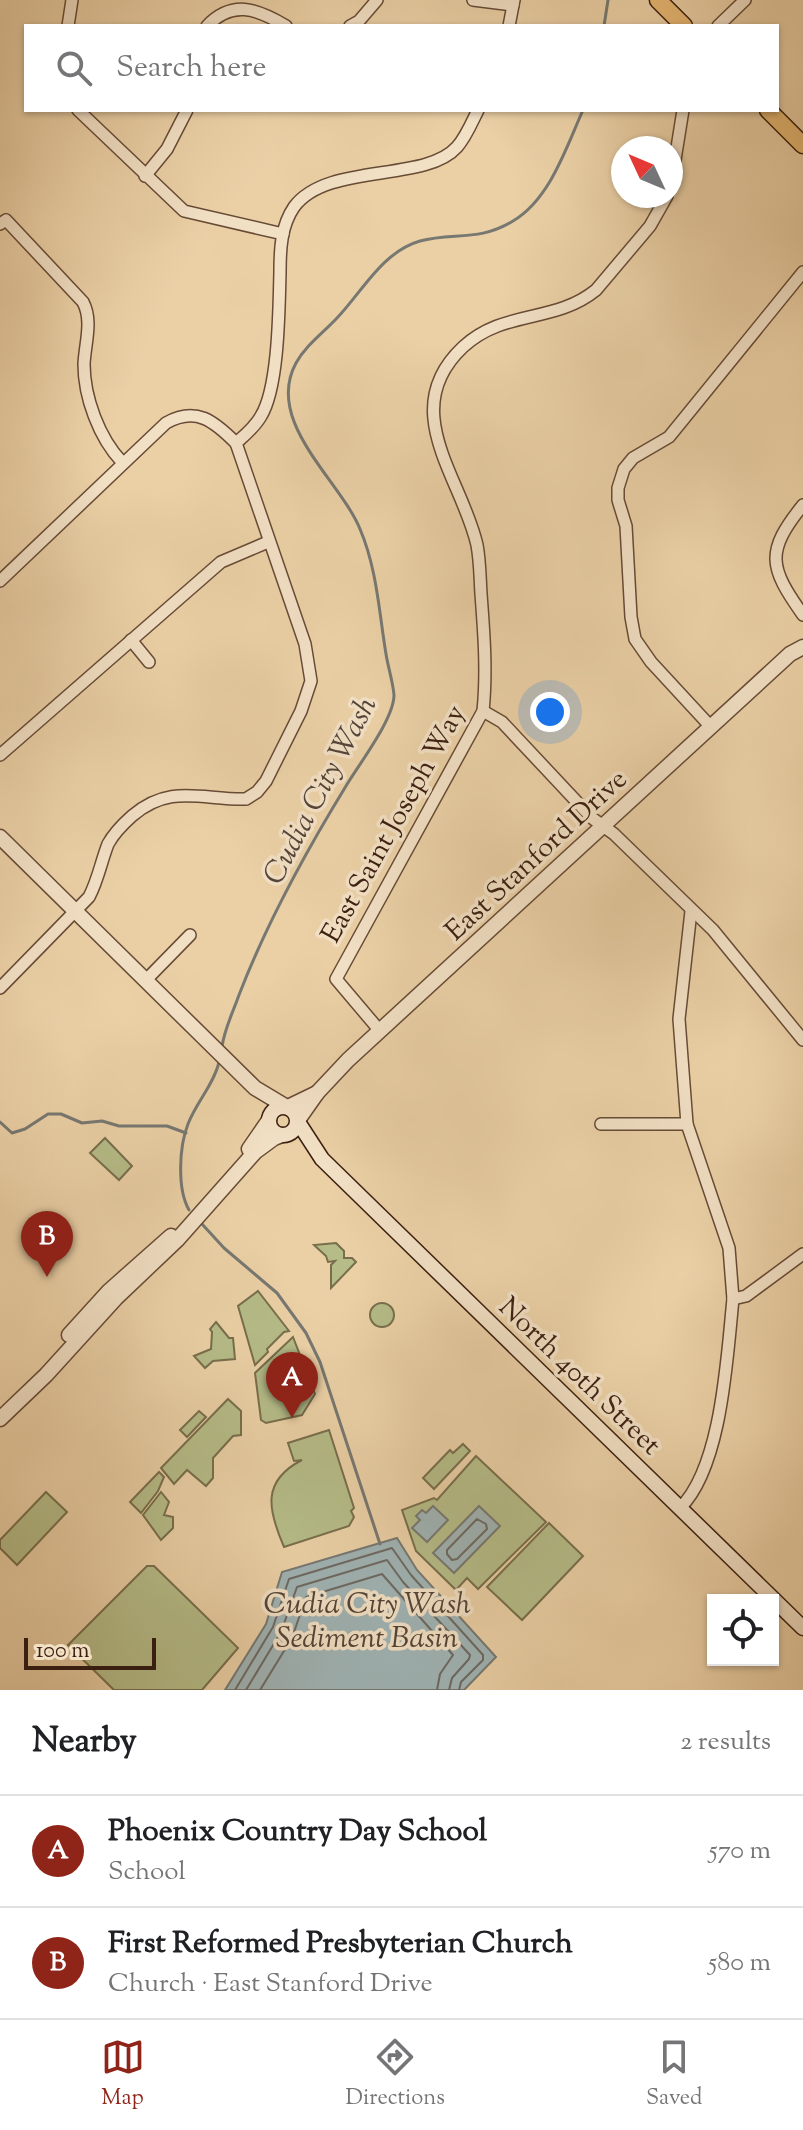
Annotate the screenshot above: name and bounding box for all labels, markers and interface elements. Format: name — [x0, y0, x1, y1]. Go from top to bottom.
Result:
search box — [24, 24, 779, 112]
icon: search — [52, 46, 96, 90]
text: Search here — [116, 47, 266, 90]
north arrow — [611, 136, 683, 208]
water label: Cudia City Wash — [254, 689, 389, 893]
your location — [530, 692, 570, 732]
street label: East Saint Joseph Way — [312, 698, 477, 951]
street label: East Stanford Drive — [437, 761, 637, 951]
pin: B — [21, 1211, 73, 1277]
street label: North 40th Street — [489, 1289, 670, 1466]
pin: A — [266, 1352, 318, 1418]
water label: Cudia City Wash Sediment Basin — [263, 1584, 471, 1661]
map controls — [707, 1594, 779, 1666]
button: locate — [707, 1594, 779, 1666]
scale bar — [24, 1634, 156, 1670]
text: 100 m — [36, 1636, 89, 1668]
text: Nearby — [32, 1718, 137, 1767]
text: 2 results — [680, 1724, 771, 1761]
text: Phoenix Country Day School — [108, 1811, 487, 1854]
text: A — [47, 1833, 69, 1870]
text: 570 m — [709, 1833, 771, 1870]
text: School — [108, 1854, 186, 1891]
text: First Reformed Presbyterian Church — [108, 1923, 573, 1966]
text: B — [50, 1945, 66, 1982]
text: 580 m — [708, 1945, 771, 1982]
text: Church · East Stanford Drive — [108, 1966, 433, 2003]
tab: Map — [101, 2035, 145, 2115]
tab: Directions — [346, 2035, 445, 2115]
tab: Saved — [646, 2035, 702, 2115]

